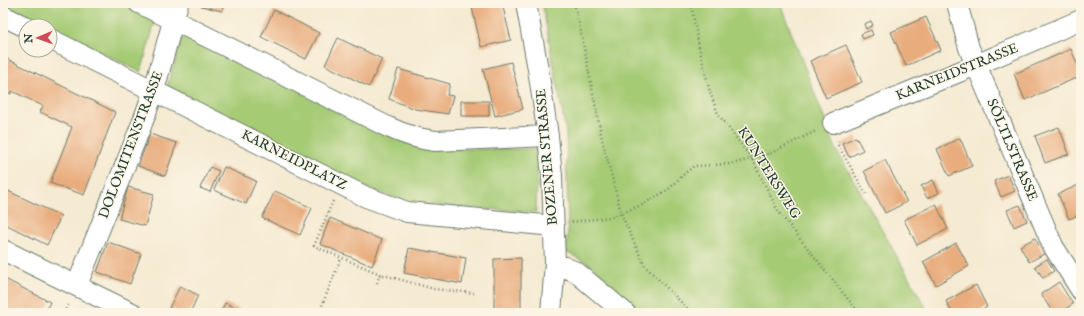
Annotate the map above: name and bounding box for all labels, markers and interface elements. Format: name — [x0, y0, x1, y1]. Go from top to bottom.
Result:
north arrow — [18, 18, 58, 58]
text: N — [22, 33, 36, 44]
street label: KARNEIDSTRASSE — [893, 39, 1021, 105]
street label: DOLOMITENSTRASSE — [95, 68, 168, 221]
street label: BOZENER STRASSE — [532, 88, 562, 226]
street label: SÖLTLSTRASSE — [982, 96, 1043, 204]
street label: KUNTERSWEG — [733, 123, 805, 223]
street label: KARNEIDPLATZ — [238, 126, 350, 194]

